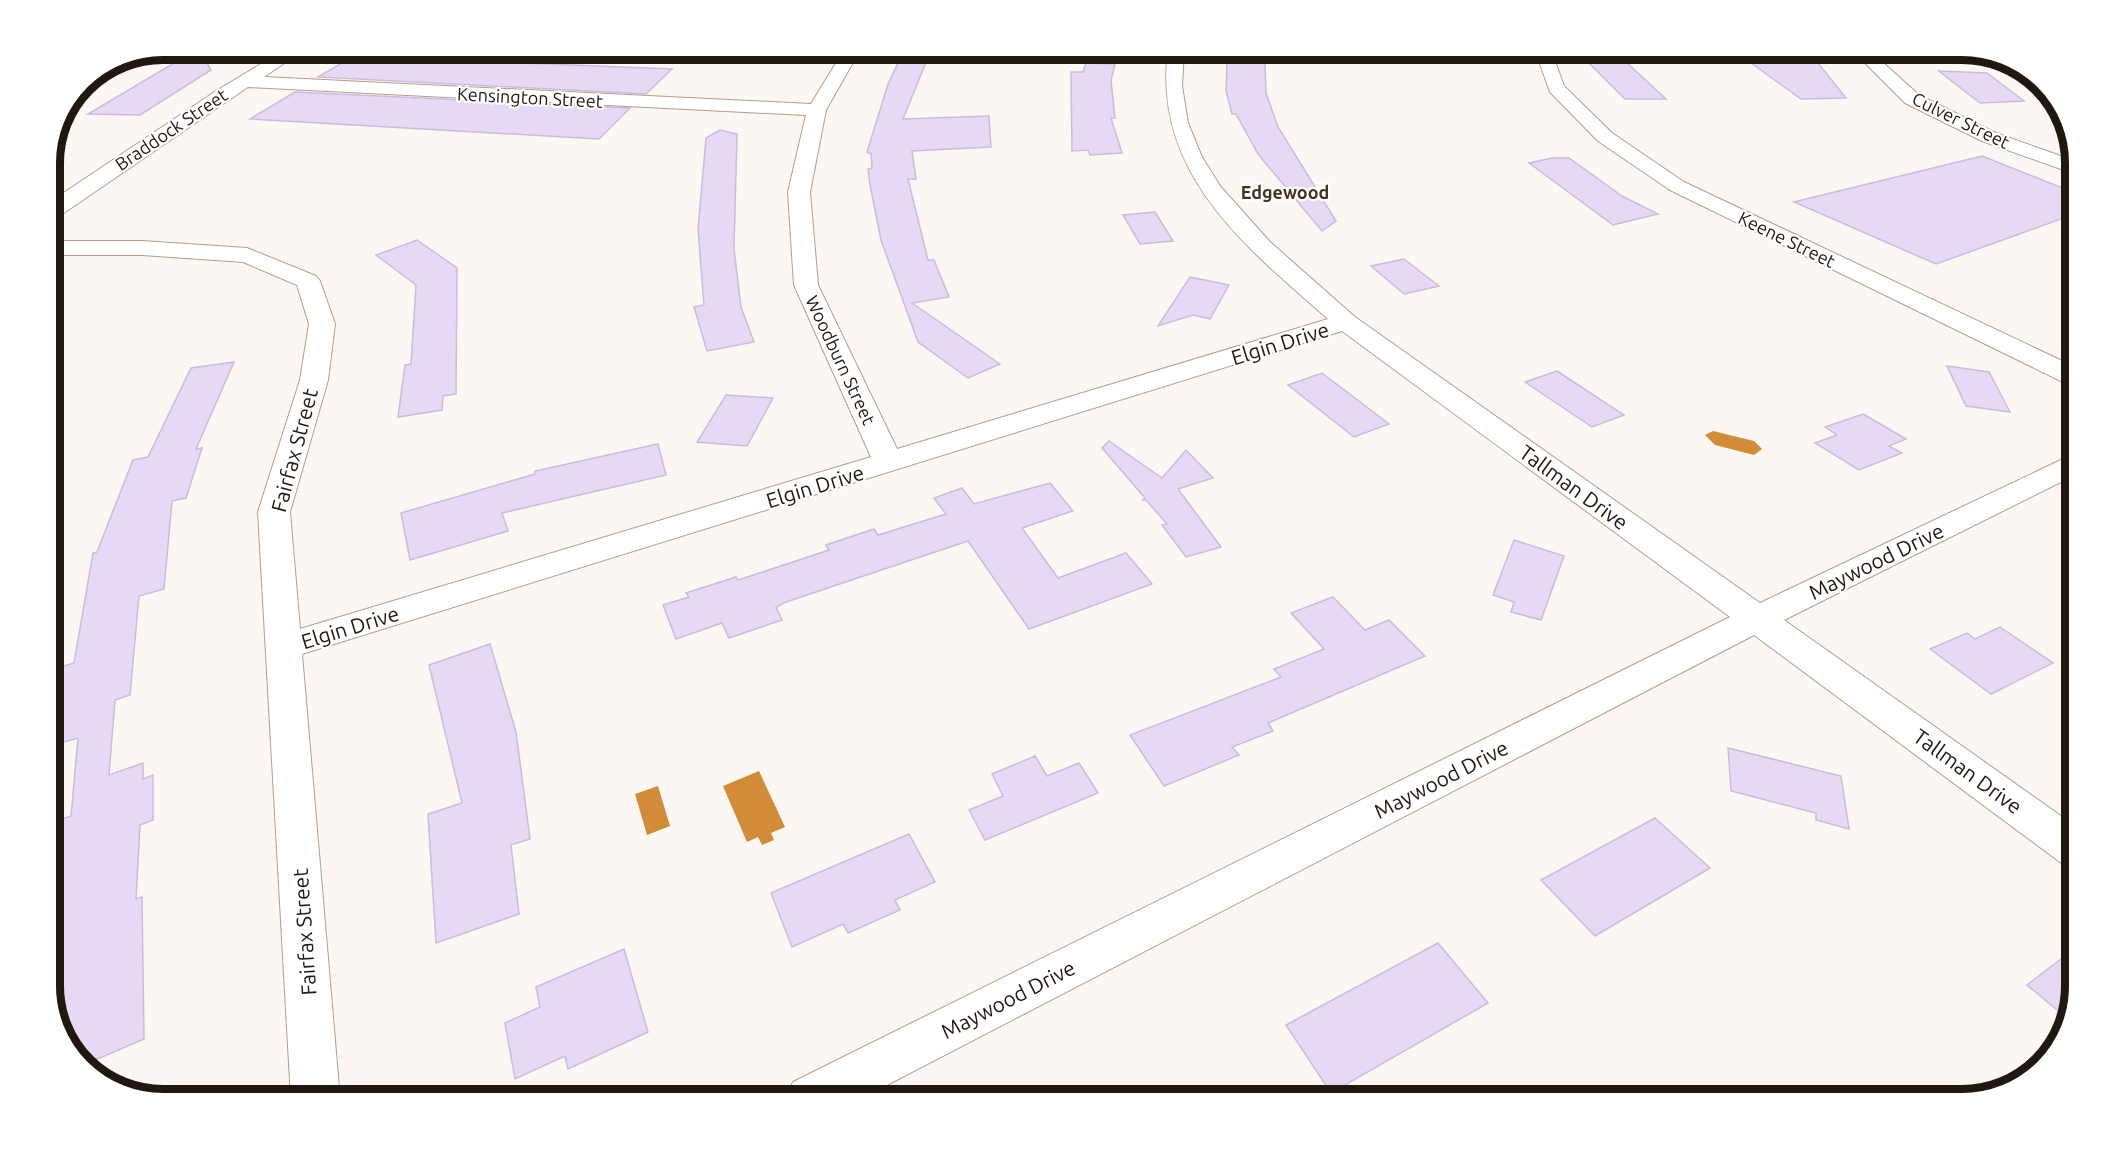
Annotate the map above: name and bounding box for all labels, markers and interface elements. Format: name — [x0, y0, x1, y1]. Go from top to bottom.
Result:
street label: Kensington Street — [457, 83, 603, 111]
street label: Braddock Street — [111, 84, 231, 174]
street label: Culver Street — [1909, 88, 2013, 152]
district label: Edgewood — [1241, 182, 1329, 202]
street label: Keene Street — [1735, 207, 1839, 271]
street label: Woodburn Street — [802, 292, 880, 428]
street label: Elgin Drive — [1228, 317, 1332, 369]
street label: Fairfax Street — [266, 386, 322, 514]
street label: Tallman Drive — [1515, 440, 1633, 534]
street label: Elgin Drive — [763, 460, 867, 512]
street label: Maywood Drive — [1805, 518, 1947, 604]
street label: Elgin Drive — [298, 601, 402, 653]
street label: Tallman Drive — [1909, 724, 2027, 818]
street label: Maywood Drive — [1370, 735, 1512, 823]
street label: Fairfax Street — [288, 868, 320, 996]
street label: Maywood Drive — [937, 955, 1079, 1043]

